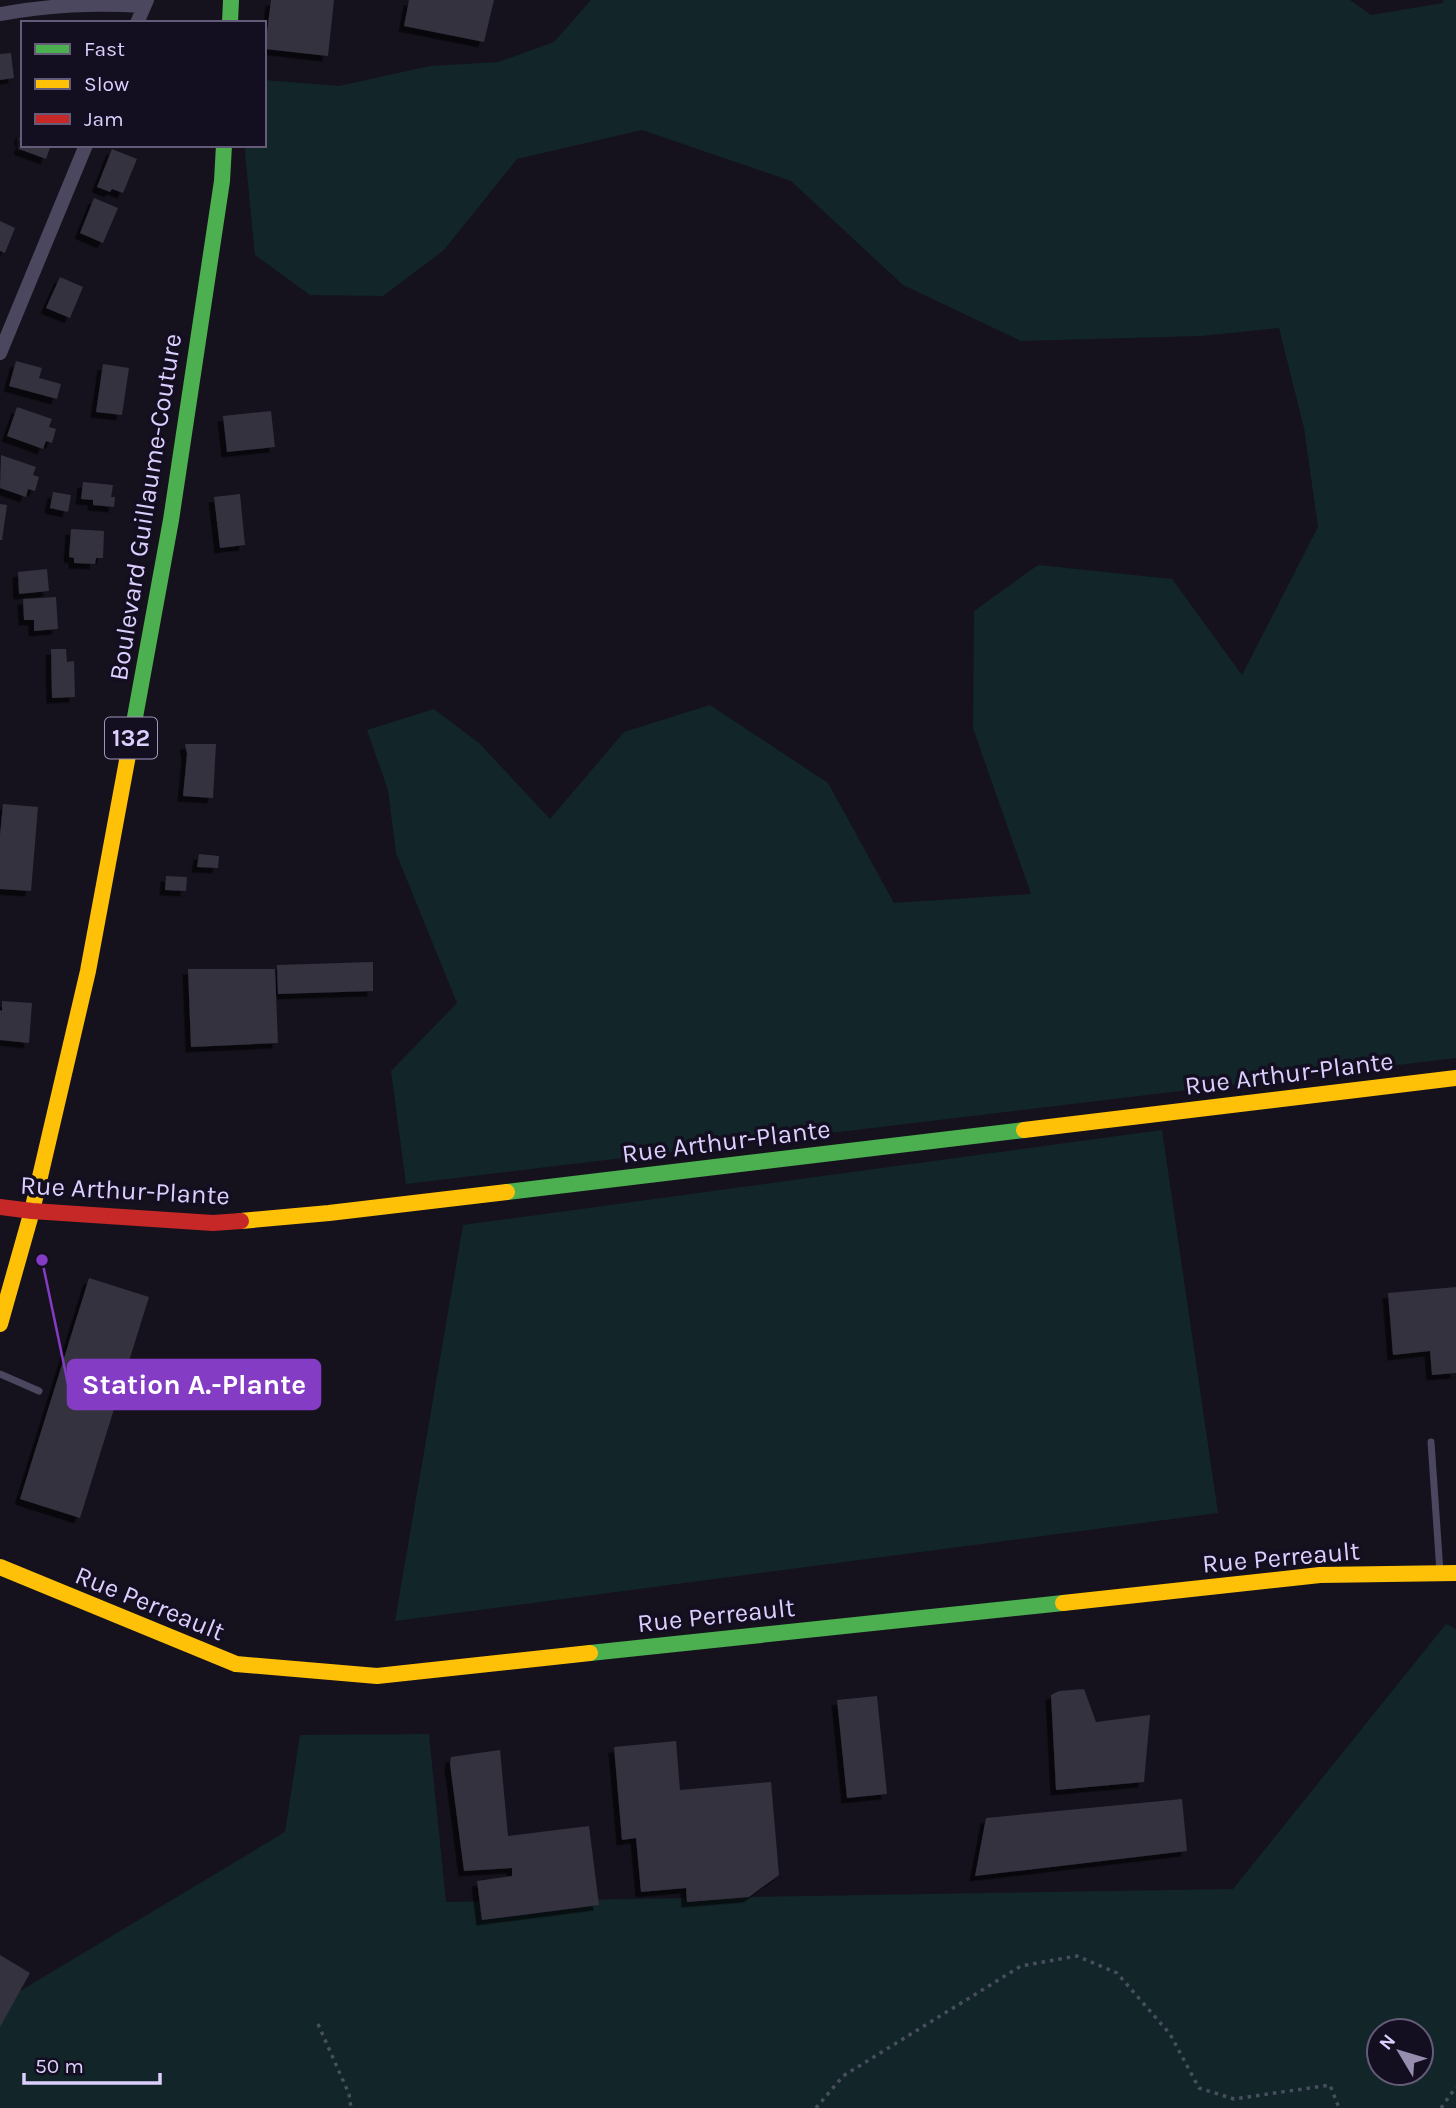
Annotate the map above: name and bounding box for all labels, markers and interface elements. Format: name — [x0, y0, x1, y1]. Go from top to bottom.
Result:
legend — [21, 21, 266, 147]
text: Fast — [84, 37, 125, 61]
text: Slow — [84, 72, 129, 96]
text: Jam — [84, 107, 124, 131]
street label: Boulevard Guillaume-Couture — [103, 331, 188, 683]
road number: 132 — [105, 718, 157, 758]
street label: Rue Arthur-Plante — [1183, 1045, 1395, 1102]
street label: Rue Arthur-Plante — [620, 1113, 832, 1170]
street label: Rue Arthur-Plante — [19, 1170, 231, 1211]
callout: Station A.-Plante — [68, 1360, 320, 1409]
text: Station A.-Plante — [82, 1368, 306, 1401]
street label: Rue Perreault — [1201, 1535, 1361, 1580]
street label: Rue Perreault — [71, 1559, 229, 1648]
street label: Rue Perreault — [636, 1592, 797, 1639]
north arrow — [1365, 2017, 1435, 2087]
text: N — [1375, 2030, 1400, 2054]
scale bar — [24, 2042, 161, 2086]
text: 50 m — [35, 2054, 84, 2078]

